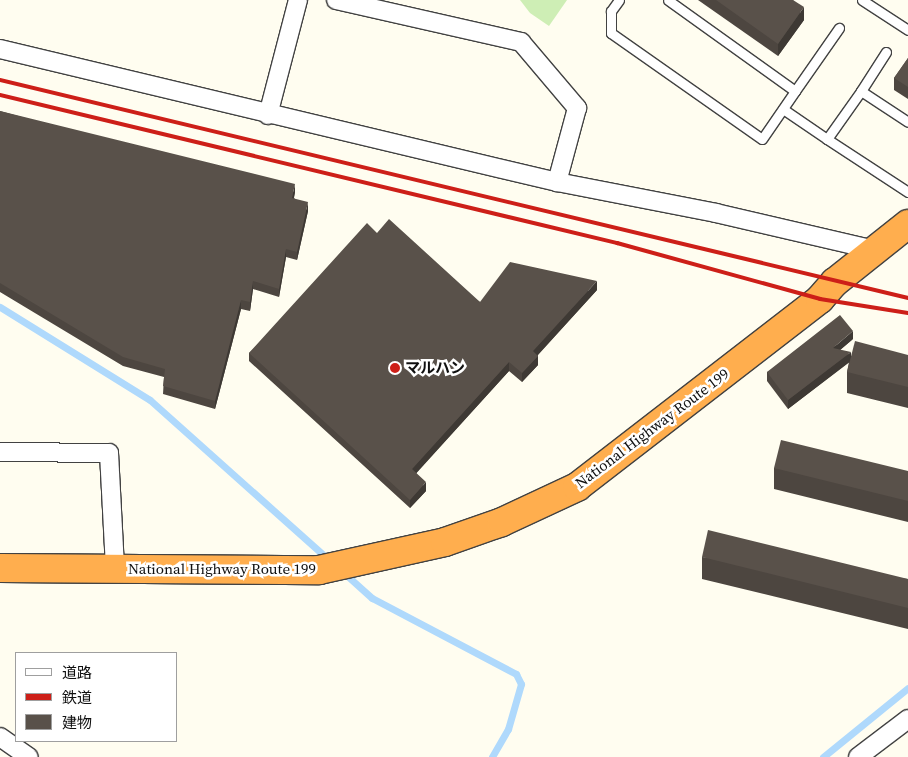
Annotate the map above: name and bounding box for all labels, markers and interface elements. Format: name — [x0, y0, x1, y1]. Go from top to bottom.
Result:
place label: マルハン — [405, 359, 465, 377]
marker: マルハン — [389, 362, 401, 374]
street label: National Highway Route 199 — [571, 364, 733, 492]
street label: National Highway Route 199 — [128, 560, 316, 578]
legend — [15, 652, 178, 742]
text: 道路 — [62, 662, 92, 683]
text: 鉄道 — [62, 687, 92, 708]
text: 建物 — [62, 712, 92, 733]

